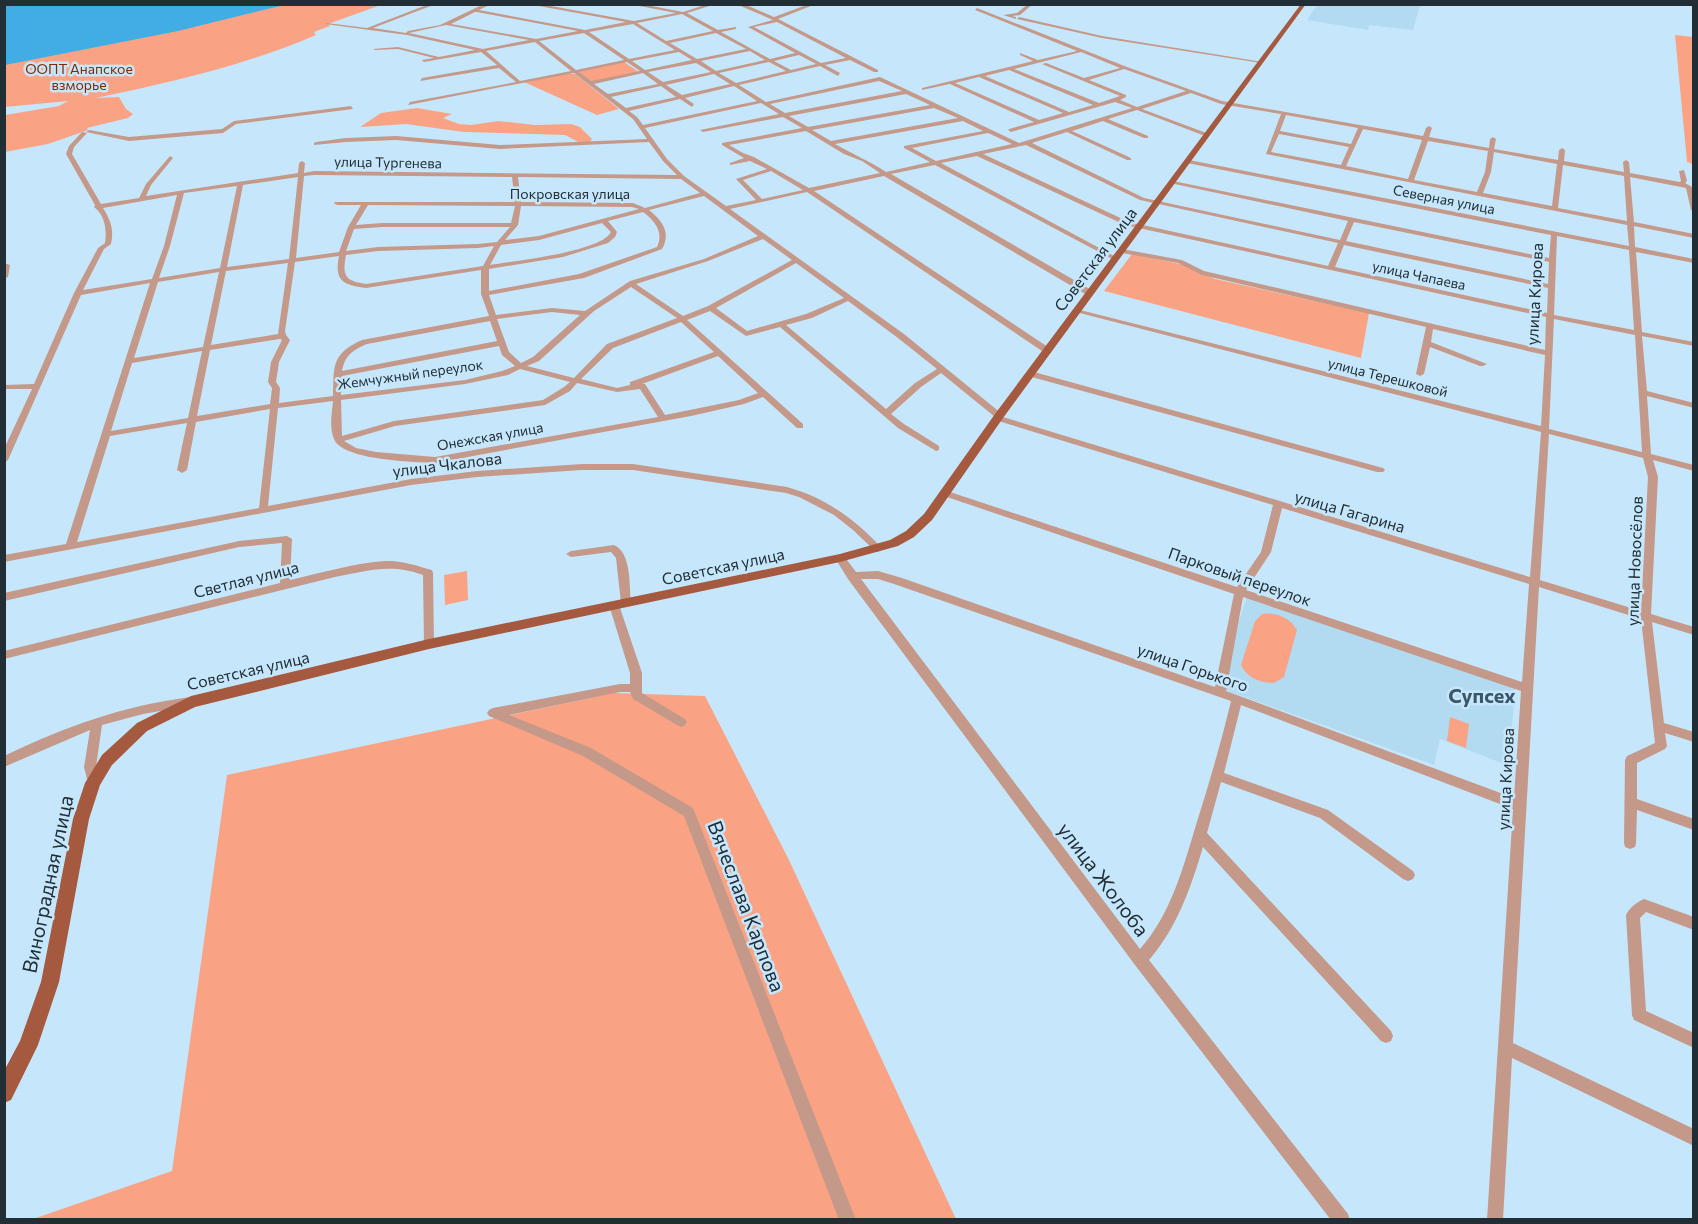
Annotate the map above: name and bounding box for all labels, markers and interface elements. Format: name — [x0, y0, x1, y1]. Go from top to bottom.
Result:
park label: ООПТ Анапское взморье — [25, 60, 133, 93]
street label: улица Тургенева — [334, 153, 442, 171]
street label: Северная улица — [1392, 181, 1496, 217]
street label: Покровская улица — [510, 185, 630, 202]
street label: Советская улица — [1050, 203, 1140, 315]
street label: улица Кирова — [1522, 242, 1546, 346]
street label: улица Чапаева — [1371, 257, 1467, 293]
street label: улица Терешковой — [1326, 354, 1450, 400]
street label: Жемчужный переулок — [336, 355, 485, 393]
street label: Онежская улица — [436, 418, 544, 454]
street label: улица Чкалова — [391, 448, 503, 480]
street label: улица Гагарина — [1293, 486, 1407, 536]
street label: улица Новосёлов — [1622, 496, 1646, 626]
street label: Парковый переулок — [1166, 543, 1314, 610]
street label: Советская улица — [660, 544, 786, 588]
street label: Светлая улица — [191, 557, 301, 601]
street label: улица Горького — [1135, 639, 1251, 695]
street label: Советская улица — [185, 647, 311, 693]
district label: Супсех — [1448, 683, 1516, 707]
street label: улица Кирова — [1493, 727, 1517, 831]
street label: Виноградная улица — [16, 793, 78, 975]
street label: Вячеслава Карпова — [703, 817, 791, 995]
street label: улица Жолоба — [1053, 817, 1155, 941]

